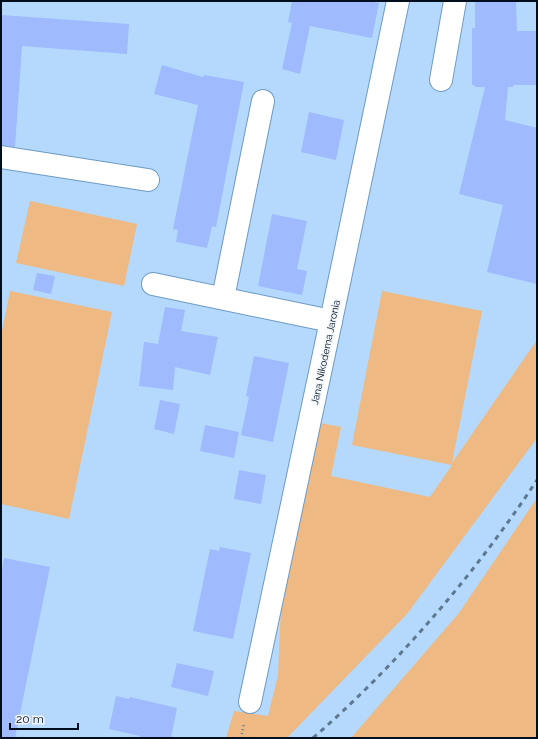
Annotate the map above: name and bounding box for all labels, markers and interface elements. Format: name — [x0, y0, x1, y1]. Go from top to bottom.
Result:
street label: Jana Nikodema Jaronia — [309, 299, 342, 406]
scale bar — [10, 705, 78, 731]
text: 20 m — [16, 712, 44, 726]

